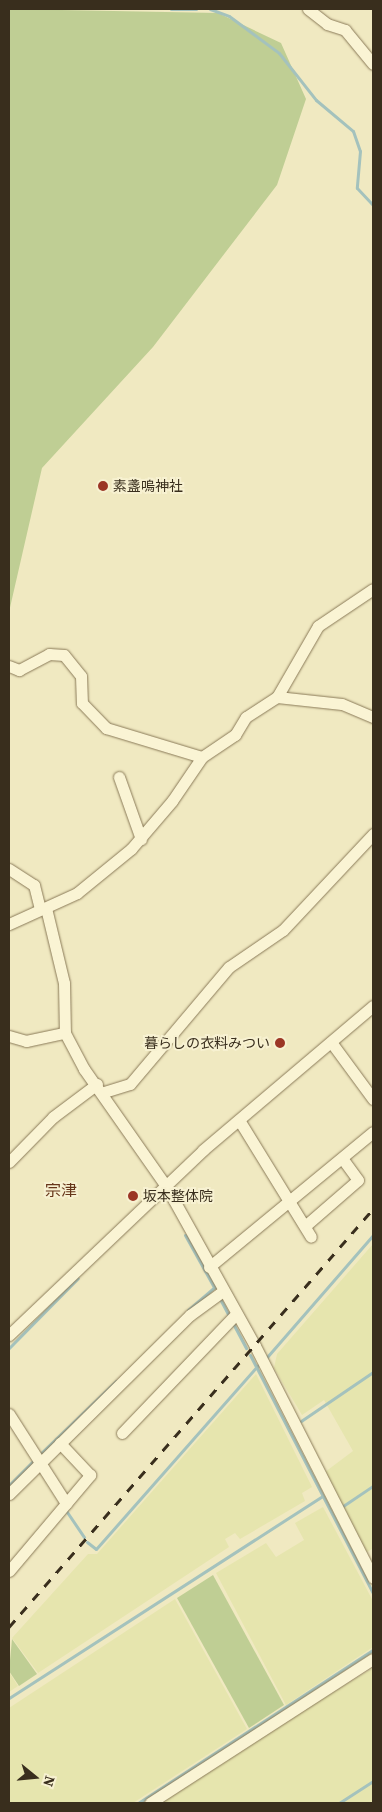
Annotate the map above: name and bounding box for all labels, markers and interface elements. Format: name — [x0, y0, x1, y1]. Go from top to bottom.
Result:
place label: 素盞嗚神社 — [113, 478, 183, 494]
marker: 素盞嗚神社 — [97, 480, 109, 492]
place label: 暮らしの衣料みつい — [144, 1035, 270, 1051]
marker: 暮らしの衣料みつい — [274, 1037, 286, 1049]
district label: 宗津 — [45, 1180, 77, 1200]
place label: 坂本整体院 — [143, 1188, 213, 1204]
marker: 坂本整体院 — [127, 1190, 139, 1202]
north arrow — [10, 1752, 60, 1802]
text: N — [38, 1774, 60, 1789]

